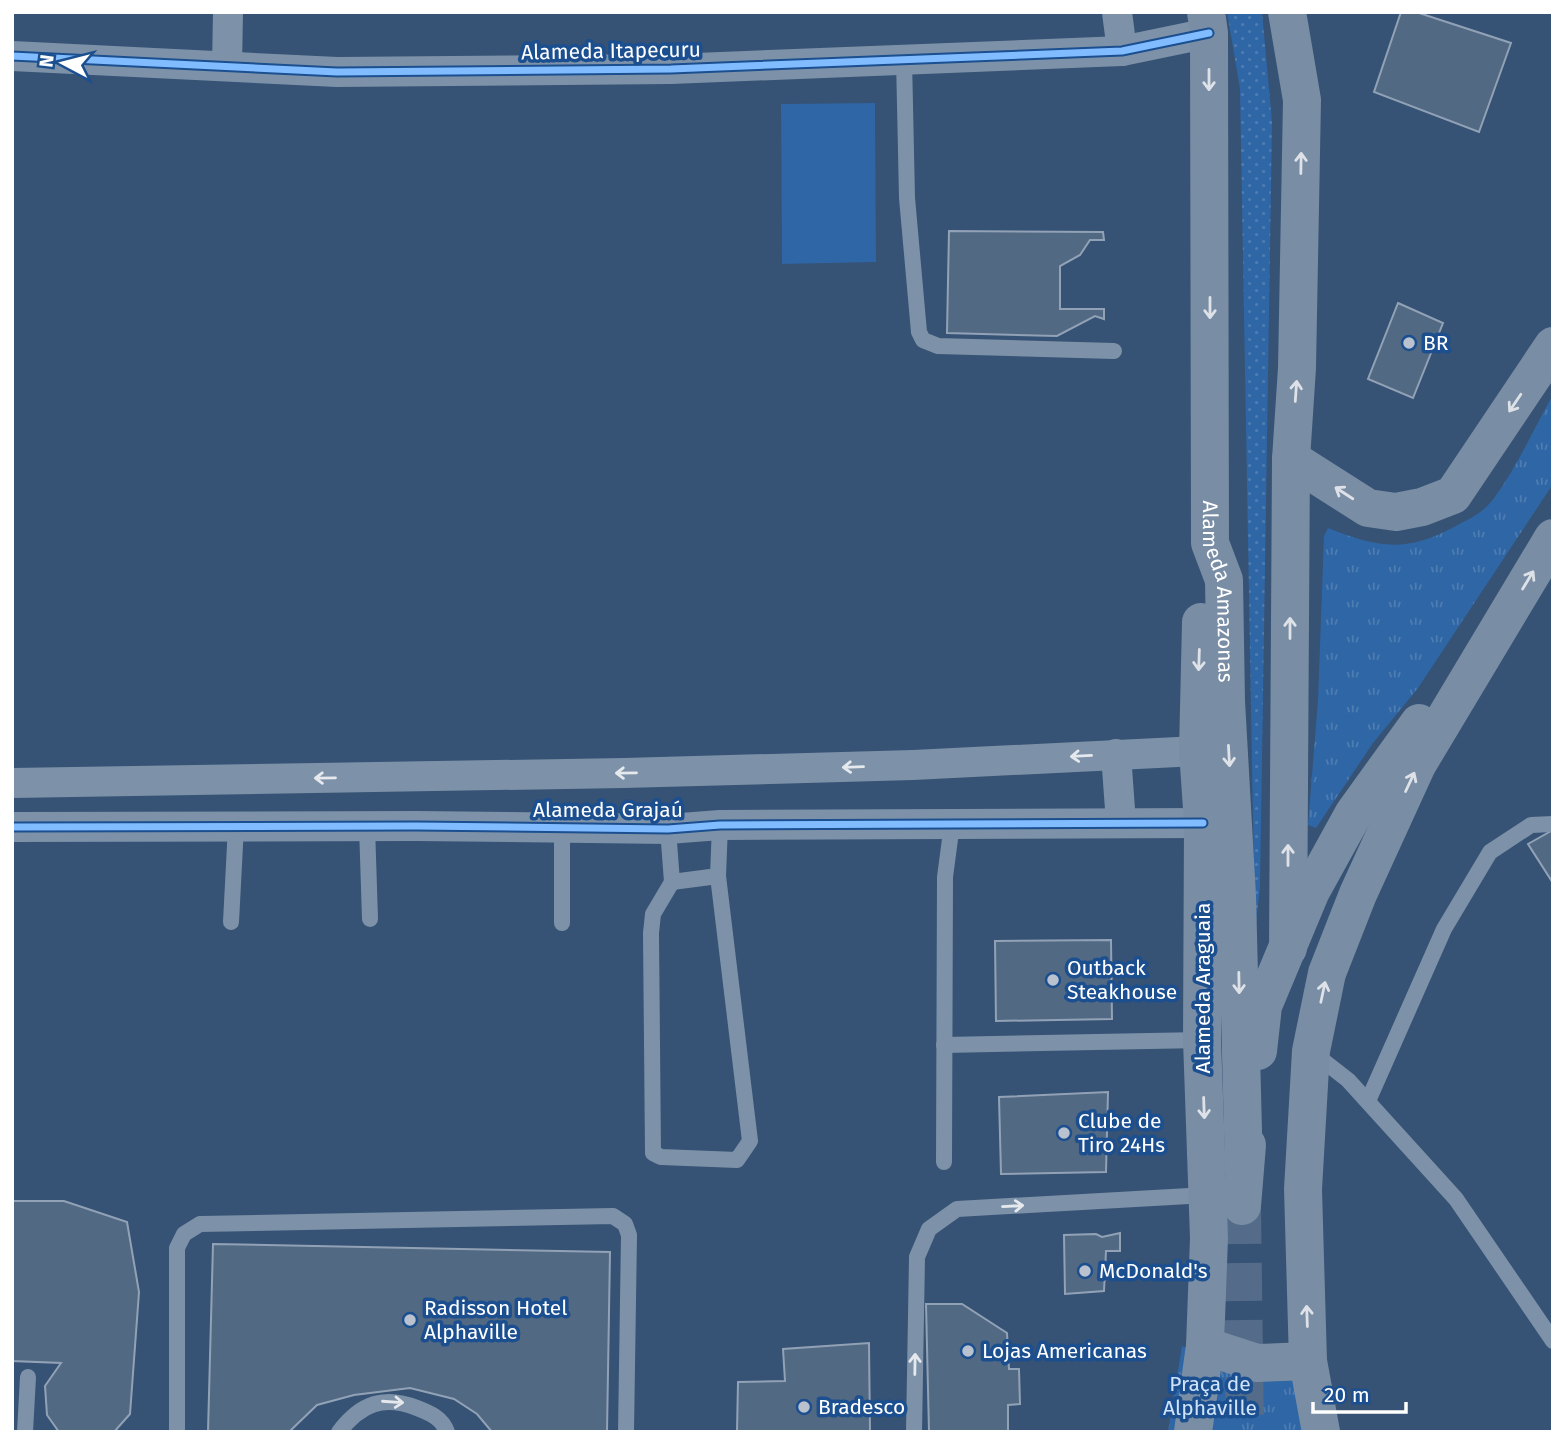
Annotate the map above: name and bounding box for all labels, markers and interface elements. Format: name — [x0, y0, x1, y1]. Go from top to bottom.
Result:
north arrow — [28, 28, 98, 98]
street label: Alameda Itapecuru — [521, 36, 701, 66]
text: N — [34, 53, 59, 69]
one-way arrow — [1202, 69, 1216, 92]
one-way arrow — [1294, 152, 1308, 175]
one-way arrow — [1203, 296, 1217, 319]
place label: BR — [1423, 330, 1449, 356]
marker: BR — [1401, 335, 1417, 351]
one-way arrow — [1290, 380, 1303, 402]
one-way arrow — [1508, 392, 1522, 412]
one-way arrow — [1335, 485, 1355, 499]
street label: Alameda Amazonas — [1197, 500, 1239, 683]
one-way arrow — [1522, 570, 1535, 591]
one-way arrow — [1283, 616, 1297, 639]
one-way arrow — [1192, 648, 1205, 671]
one-way arrow — [1222, 744, 1235, 767]
one-way arrow — [1070, 750, 1092, 763]
one-way arrow — [842, 760, 865, 773]
one-way arrow — [615, 766, 638, 780]
one-way arrow — [314, 771, 337, 785]
one-way arrow — [1403, 772, 1417, 793]
street label: Alameda Grajaú — [533, 797, 683, 823]
one-way arrow — [1281, 844, 1295, 867]
street label: Alameda Araguaia — [1190, 903, 1216, 1073]
place label: Outback Steakhouse — [1067, 955, 1177, 1005]
one-way arrow — [1232, 971, 1246, 994]
marker: Outback Steakhouse — [1045, 972, 1061, 988]
one-way arrow — [1316, 981, 1330, 1004]
one-way arrow — [1197, 1096, 1211, 1119]
place label: Clube de Tiro 24Hs — [1078, 1108, 1165, 1158]
marker: Clube de Tiro 24Hs — [1056, 1125, 1072, 1141]
one-way arrow — [1001, 1199, 1024, 1212]
place label: McDonald's — [1099, 1258, 1208, 1284]
marker: McDonald's — [1077, 1263, 1093, 1279]
place label: Radisson Hotel Alphaville — [424, 1295, 567, 1345]
one-way arrow — [1300, 1304, 1314, 1327]
marker: Radisson Hotel Alphaville — [402, 1312, 418, 1328]
place label: Lojas Americanas — [982, 1338, 1147, 1364]
marker: Lojas Americanas — [960, 1343, 976, 1359]
one-way arrow — [908, 1352, 922, 1375]
scale bar — [1313, 1370, 1406, 1414]
park label: Praça de Alphaville — [1163, 1371, 1257, 1421]
text: 20 m — [1324, 1382, 1370, 1408]
place label: Bradesco — [818, 1394, 905, 1420]
one-way arrow — [381, 1396, 404, 1409]
marker: Bradesco — [796, 1399, 812, 1415]

